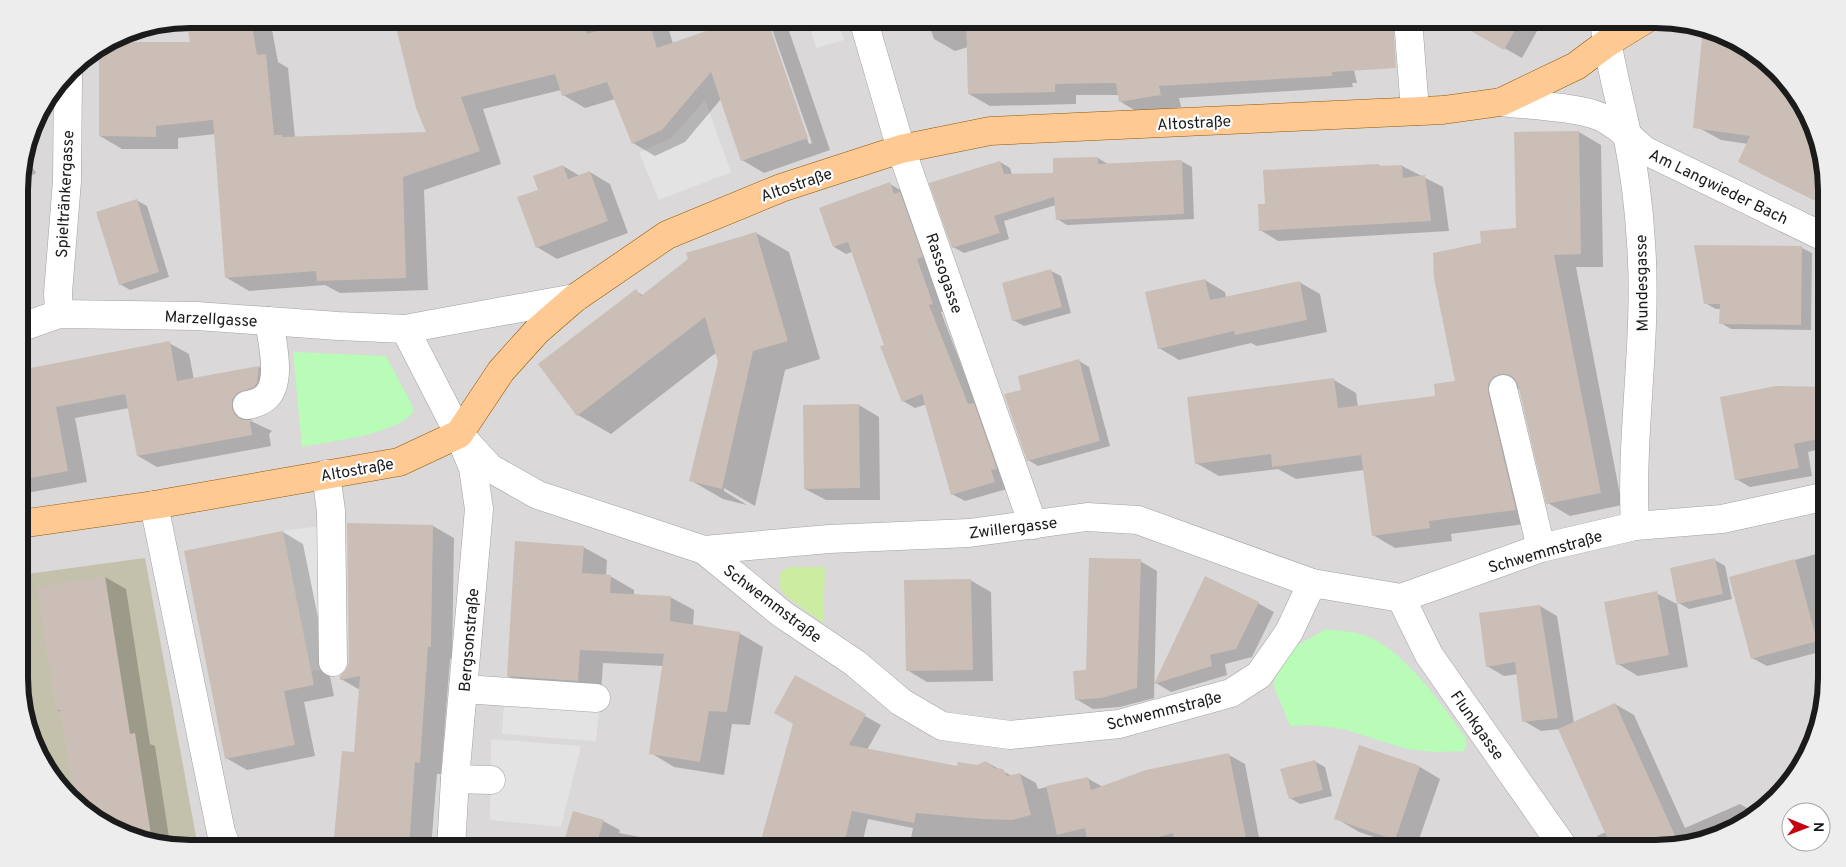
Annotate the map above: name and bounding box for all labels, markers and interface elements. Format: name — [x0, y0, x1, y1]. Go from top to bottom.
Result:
street label: Altostraße — [1157, 112, 1232, 136]
street label: Spieltränkergasse — [53, 130, 79, 258]
street label: Am Langwieder Bach — [1645, 145, 1791, 230]
street label: Altostraße — [758, 164, 835, 207]
street label: Rassogasse — [920, 231, 966, 317]
street label: Mundesgasse — [1632, 234, 1654, 332]
street label: Marzellgasse — [164, 308, 258, 332]
street label: Altostraße — [319, 455, 396, 487]
street label: Zwillergasse — [968, 514, 1059, 544]
street label: Schwemmstraße — [1486, 527, 1605, 579]
street label: Schwemmstraße — [719, 561, 825, 648]
street label: Bergsonstraße — [456, 588, 484, 693]
street label: Schwemmstraße — [1105, 688, 1224, 736]
street label: Flunkgasse — [1445, 688, 1508, 765]
north arrow — [1781, 802, 1831, 852]
text: N — [1809, 822, 1826, 832]

